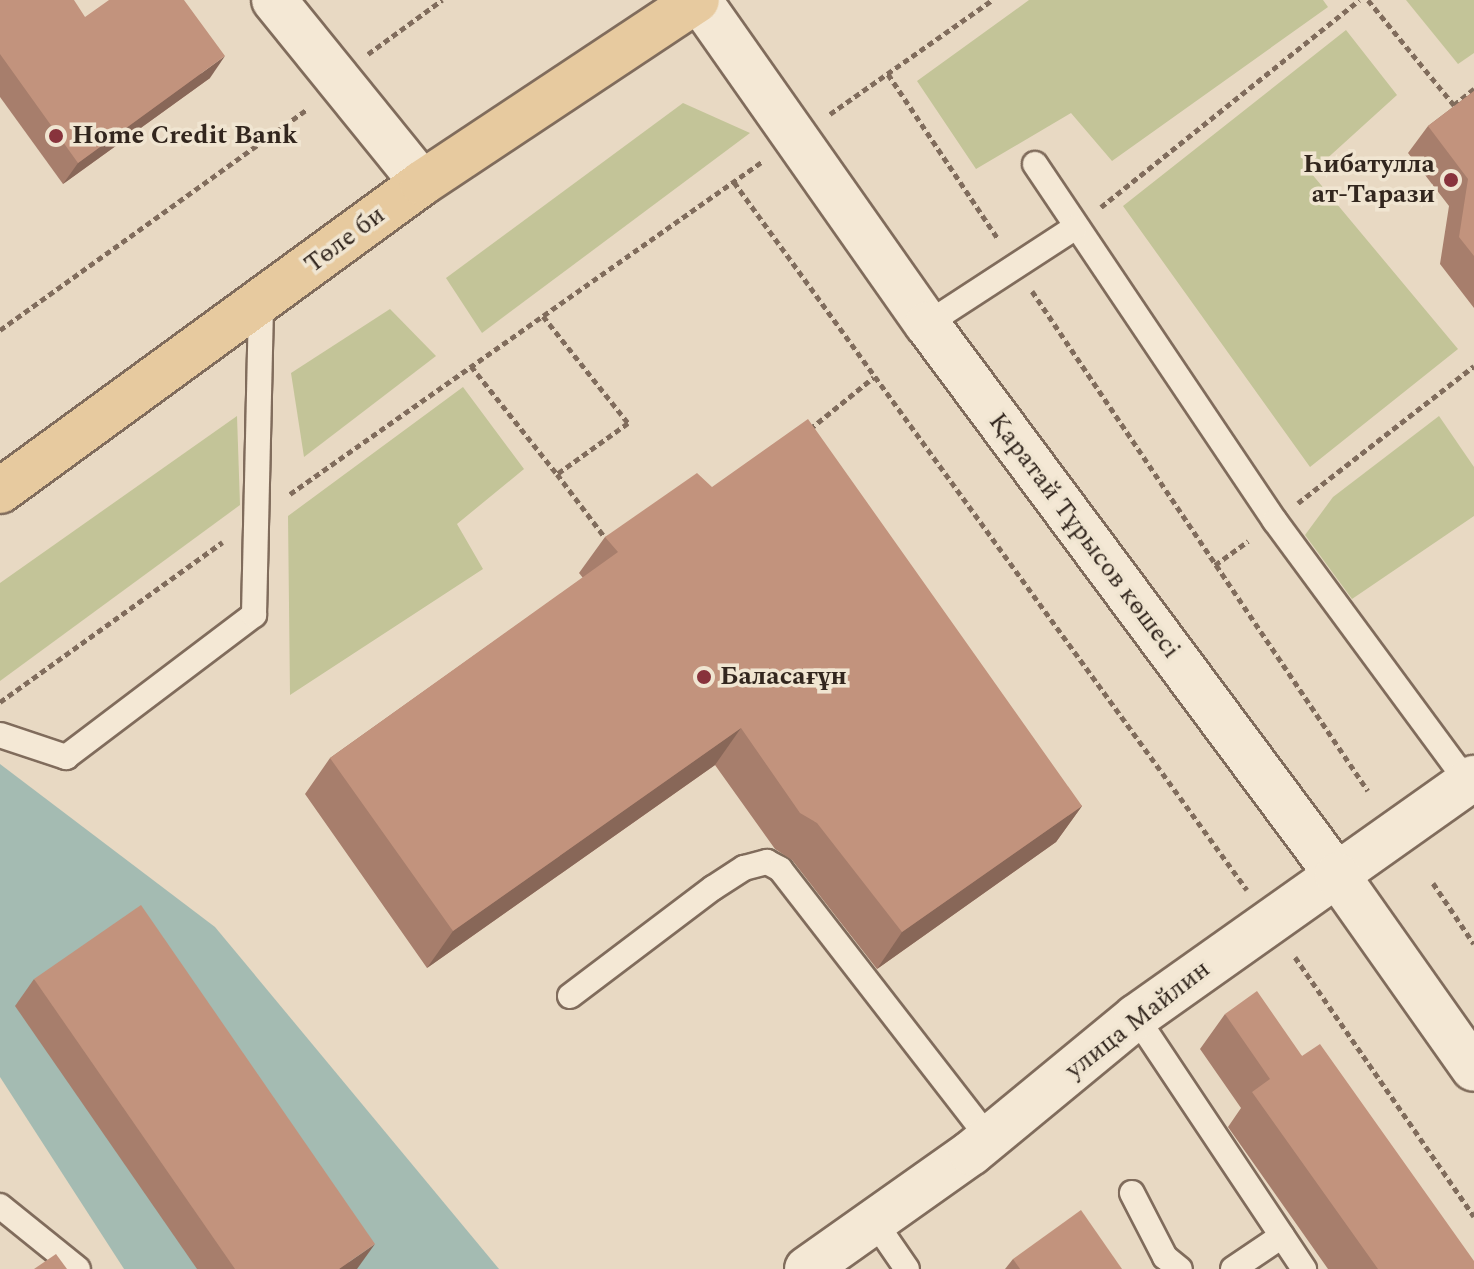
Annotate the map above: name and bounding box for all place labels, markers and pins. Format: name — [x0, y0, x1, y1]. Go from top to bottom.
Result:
place label: Home Credit Bank — [72, 120, 298, 152]
marker: Home Credit Bank — [47, 127, 65, 145]
place label: Һибатулла ат-Тарази — [1303, 149, 1435, 210]
marker: Һибатулла ат-Тарази — [1442, 171, 1460, 189]
place label: Баласағұн — [720, 661, 847, 693]
marker: Баласағұн — [695, 668, 713, 686]

